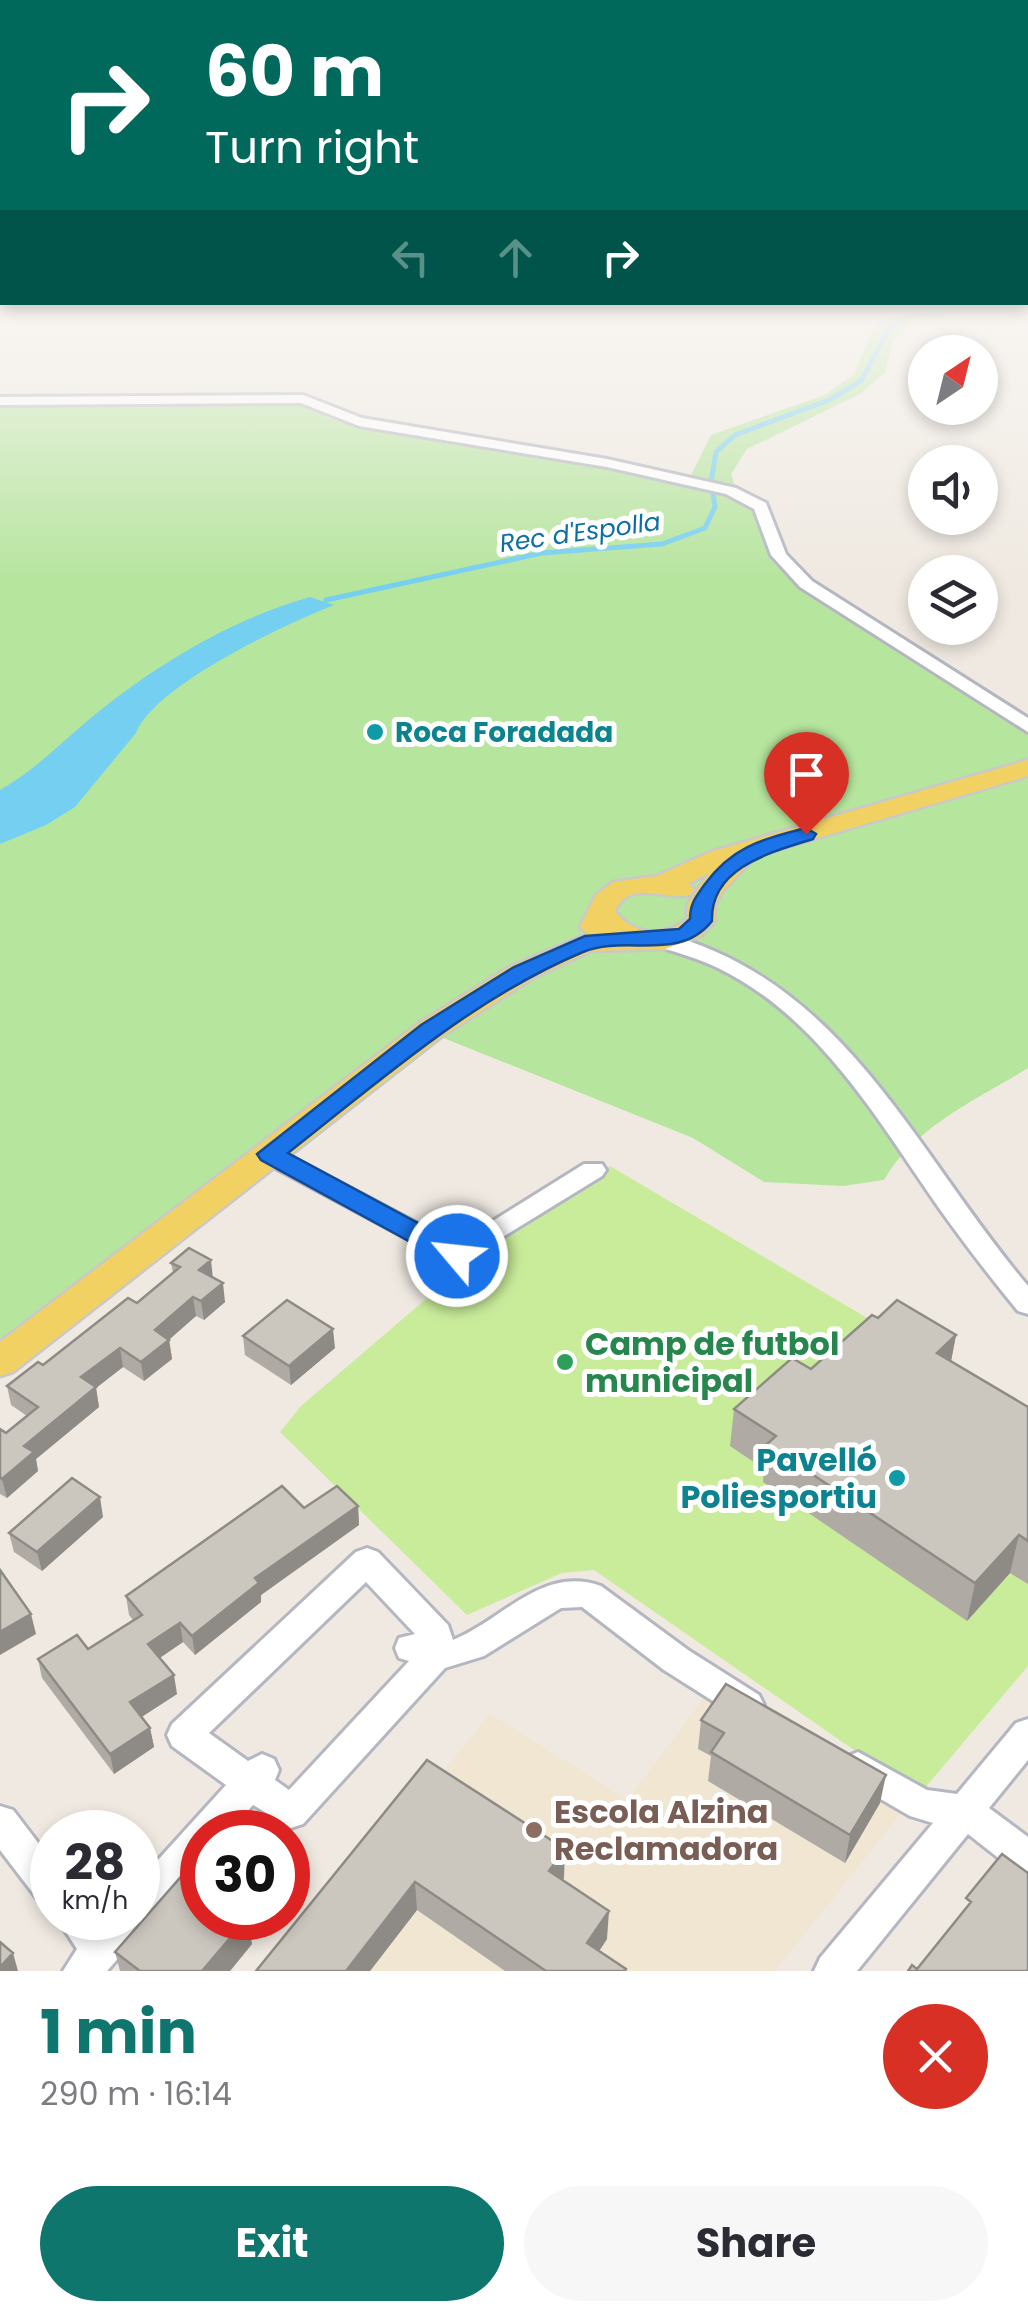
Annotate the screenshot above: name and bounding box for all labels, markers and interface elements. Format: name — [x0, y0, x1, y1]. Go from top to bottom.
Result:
text: 60 m — [205, 22, 384, 121]
icon: right — [40, 40, 170, 170]
text: Turn right — [205, 116, 419, 179]
icon: left — [383, 230, 438, 285]
icon: ahead — [488, 230, 543, 285]
icon: right — [593, 230, 648, 285]
north arrow — [908, 335, 998, 425]
map controls — [908, 335, 998, 645]
button: sound — [908, 445, 998, 535]
water label: Rec d'Espolla — [497, 504, 663, 561]
button: layers — [908, 555, 998, 645]
place label: Roca Foradada — [395, 713, 613, 752]
marker: Roca Foradada — [364, 721, 386, 743]
pin — [764, 732, 849, 835]
icon: arrive — [779, 747, 834, 802]
position arrow — [405, 1204, 509, 1308]
place label: Camp de futbol municipal — [585, 1321, 839, 1403]
marker: Camp de futbol municipal — [554, 1351, 576, 1373]
place label: Pavelló Poliesportiu — [680, 1437, 877, 1519]
marker: Pavelló Poliesportiu — [886, 1467, 908, 1489]
place label: Escola Alzina Reclamadora — [554, 1789, 778, 1871]
speed limit sign: 30 — [180, 1810, 310, 1940]
marker: Escola Alzina Reclamadora — [523, 1819, 545, 1841]
text: 28 — [65, 1827, 125, 1898]
text: km/h — [62, 1883, 128, 1918]
text: 1 min — [40, 1990, 197, 2074]
button: close — [883, 2004, 988, 2109]
text: 290 m · 16:14 — [40, 2071, 232, 2116]
button: Exit — [40, 2186, 504, 2301]
button: Share — [524, 2186, 988, 2301]

